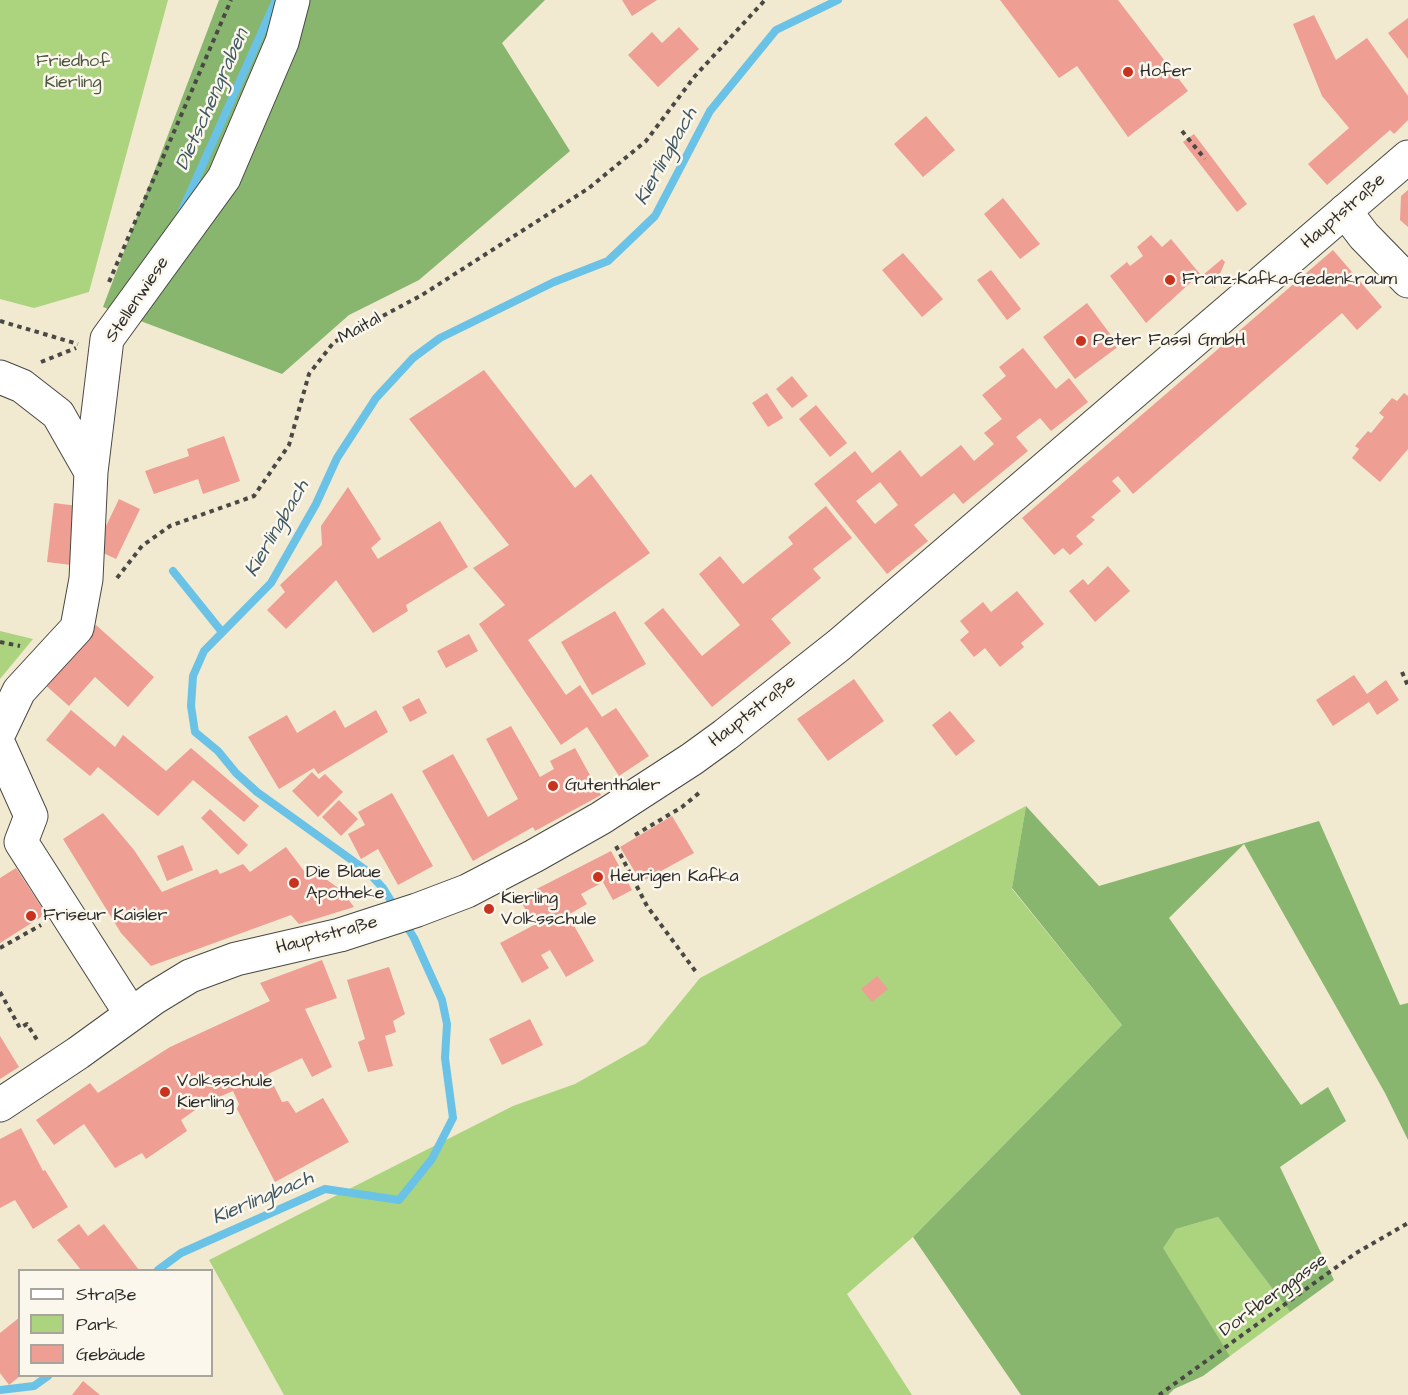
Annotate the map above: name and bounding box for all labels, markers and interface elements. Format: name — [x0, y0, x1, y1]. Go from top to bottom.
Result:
water label: Dietschengraben — [171, 26, 255, 174]
park label: Friedhof Kierling — [36, 51, 110, 94]
place label: Hofer — [1140, 61, 1191, 83]
marker: Hofer — [1121, 65, 1135, 79]
water label: Kierlingbach — [630, 104, 704, 210]
street label: Hauptstraße — [1298, 170, 1390, 254]
street label: Stellenwiese — [101, 253, 175, 347]
place label: Franz-Kafka-Gedenkraum — [1182, 269, 1397, 291]
marker: Franz-Kafka-Gedenkraum — [1163, 273, 1177, 287]
street label: Maital — [335, 308, 385, 350]
place label: Peter Fassl GmbH — [1093, 330, 1246, 352]
marker: Peter Fassl GmbH — [1074, 334, 1088, 348]
water label: Kierlingbach — [241, 476, 315, 582]
street label: Hauptstraße — [705, 671, 801, 753]
place label: Gutenthaler — [565, 775, 660, 797]
marker: Gutenthaler — [546, 779, 560, 793]
place label: Die Blaue Apotheke — [306, 862, 384, 904]
place label: Heurigen Kafka — [610, 866, 739, 888]
marker: Heurigen Kafka — [591, 870, 605, 884]
marker: Die Blaue Apotheke — [287, 876, 301, 890]
place label: Kierling Volksschule — [501, 888, 596, 930]
marker: Kierling Volksschule — [482, 902, 496, 916]
place label: Friseur Kaisler — [43, 905, 167, 927]
marker: Friseur Kaisler — [24, 909, 38, 923]
street label: Hauptstraße — [274, 912, 380, 960]
place label: Volksschule Kierling — [177, 1071, 272, 1114]
marker: Volksschule Kierling — [158, 1085, 172, 1099]
water label: Kierlingbach — [209, 1167, 317, 1231]
street label: Dorfberggasse — [1216, 1250, 1332, 1342]
legend — [18, 1269, 213, 1377]
text: Straße — [76, 1282, 136, 1307]
text: Park — [76, 1312, 118, 1337]
text: Gebäude — [76, 1342, 146, 1367]

